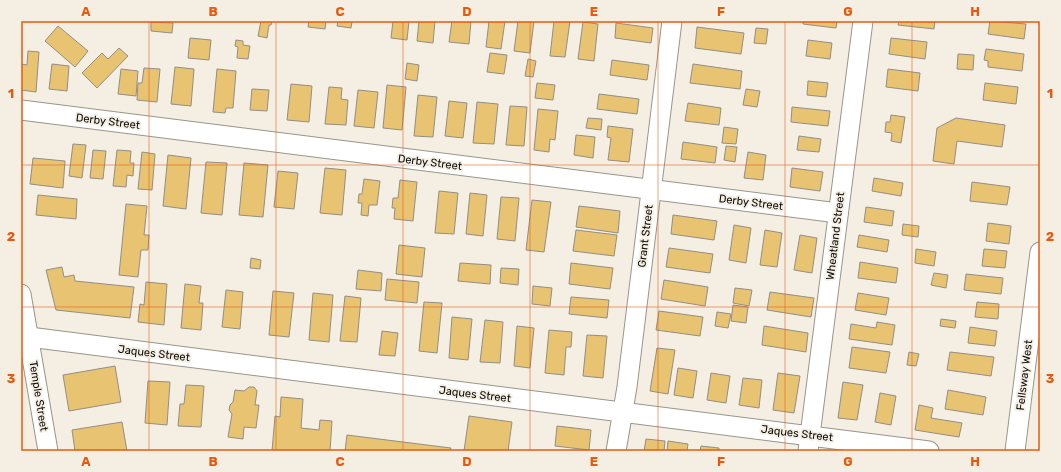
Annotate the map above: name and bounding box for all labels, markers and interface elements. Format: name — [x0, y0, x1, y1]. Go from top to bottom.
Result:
text: A — [81, 4, 91, 19]
text: B — [208, 4, 218, 19]
text: C — [335, 4, 345, 19]
text: D — [462, 4, 472, 19]
text: E — [590, 4, 598, 19]
text: F — [717, 4, 725, 19]
text: G — [843, 4, 853, 19]
text: H — [970, 4, 980, 19]
text: 1 — [8, 86, 14, 101]
text: 1 — [1047, 86, 1053, 101]
street label: Derby Street — [75, 111, 141, 132]
street label: Derby Street — [397, 152, 463, 173]
street label: Wheatland Street — [824, 191, 847, 281]
street label: Derby Street — [718, 192, 784, 213]
street label: Grant Street — [635, 203, 656, 268]
text: 2 — [7, 229, 15, 244]
text: 2 — [1046, 229, 1054, 244]
street label: Fellsway West — [1014, 338, 1035, 411]
street label: Jaques Street — [117, 343, 191, 364]
street label: Temple Street — [27, 360, 51, 433]
text: 3 — [7, 371, 16, 386]
text: 3 — [1046, 371, 1055, 386]
street label: Jaques Street — [438, 384, 512, 405]
street label: Jaques Street — [760, 423, 834, 444]
text: A — [81, 454, 91, 469]
text: B — [208, 454, 218, 469]
text: C — [335, 454, 345, 469]
text: D — [462, 454, 472, 469]
text: E — [590, 454, 598, 469]
text: F — [717, 454, 725, 469]
text: G — [843, 454, 853, 469]
text: H — [970, 454, 980, 469]

